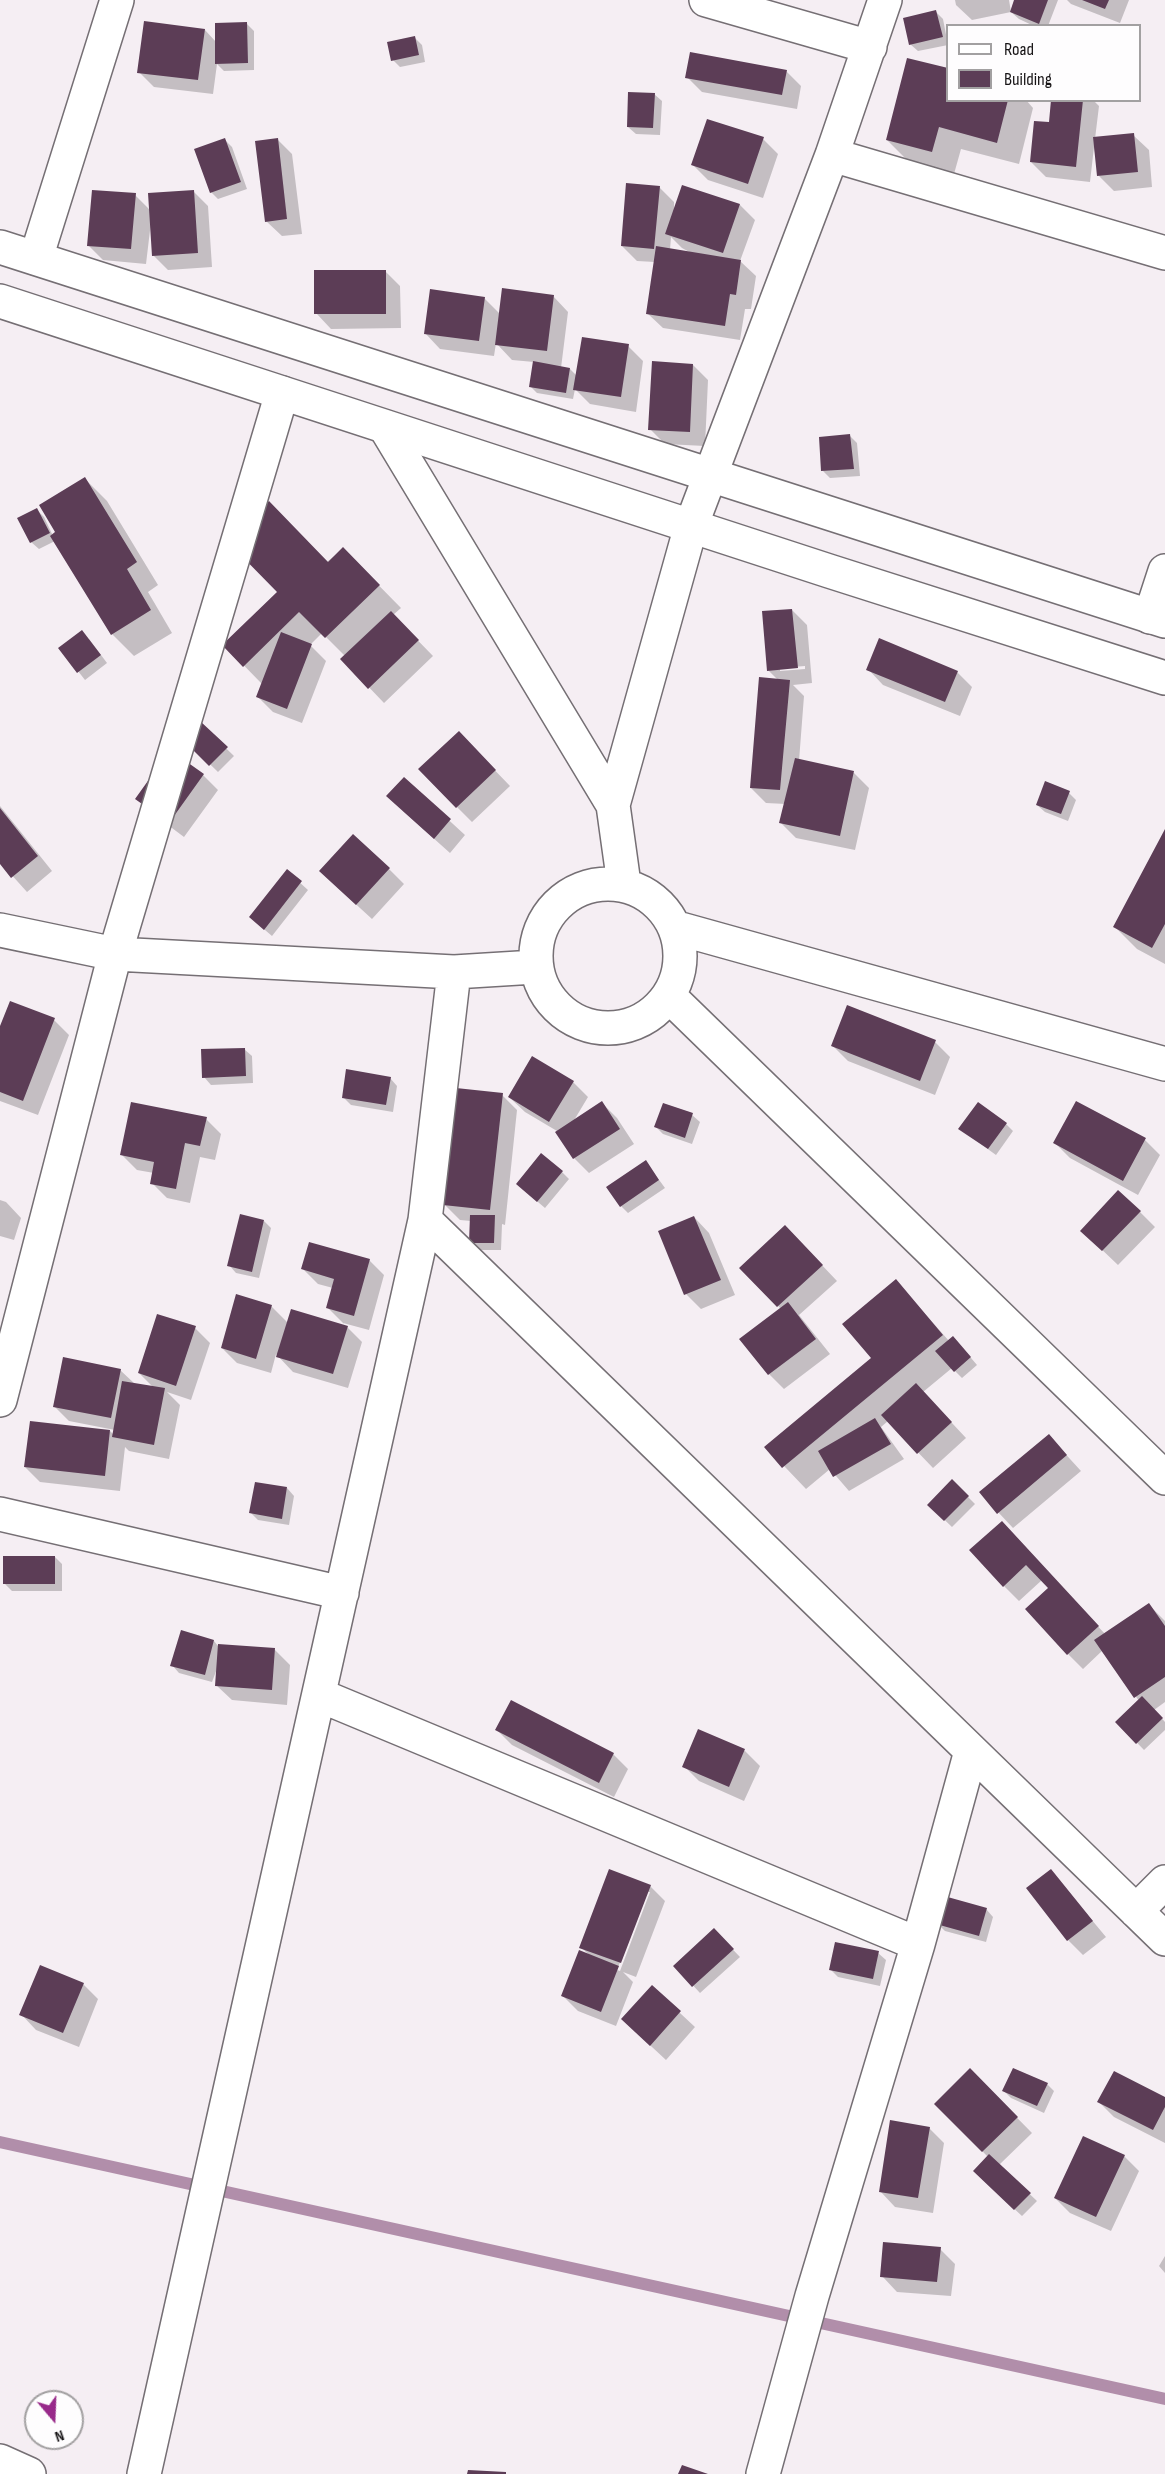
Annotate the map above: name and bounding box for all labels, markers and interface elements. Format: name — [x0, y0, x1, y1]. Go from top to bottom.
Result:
legend — [946, 24, 1141, 102]
text: Road — [1004, 39, 1034, 60]
text: Building — [1004, 69, 1052, 90]
north arrow — [24, 2390, 84, 2450]
text: N — [52, 2425, 67, 2446]

